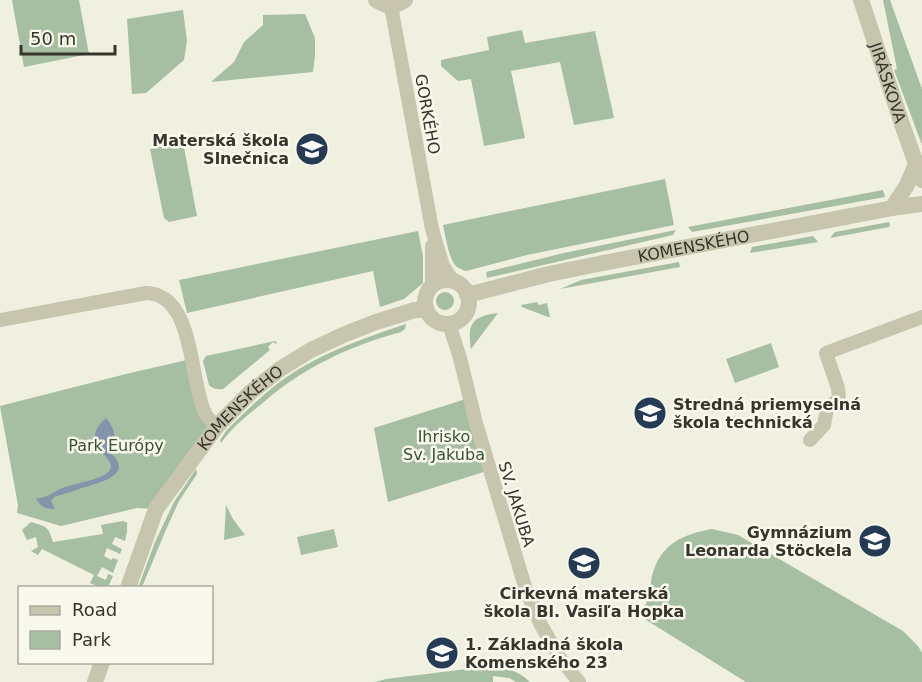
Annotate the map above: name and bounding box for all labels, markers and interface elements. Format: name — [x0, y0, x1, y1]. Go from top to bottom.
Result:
scale bar — [21, 18, 116, 56]
text: 50 m — [30, 28, 76, 49]
street label: JIRÁSKOVA — [865, 39, 910, 126]
street label: GORKÉHO — [411, 72, 444, 156]
place label: Materská škola Slnečnica — [152, 131, 289, 168]
school or university icon: Materská škola Slnečnica — [294, 131, 330, 167]
street label: KOMENSKÉHO — [636, 226, 751, 266]
street label: KOMENSKÉHO — [193, 361, 287, 454]
school or university icon: Stredná priemyselná škola technická — [632, 395, 668, 431]
place label: Stredná priemyselná škola technická — [673, 395, 861, 432]
park label: Ihrisko Sv. Jakuba — [403, 427, 485, 464]
park label: Park Európy — [68, 436, 164, 455]
street label: SV. JAKUBA — [495, 459, 539, 549]
place label: Gymnázium Leonarda Stöckela — [685, 523, 852, 560]
school or university icon: Gymnázium Leonarda Stöckela — [857, 523, 893, 559]
school or university icon: Cirkevná materská škola Bl. Vasiľa Hopka — [566, 545, 602, 581]
place label: Cirkevná materská škola Bl. Vasiľa Hopka — [484, 584, 684, 621]
legend — [18, 586, 213, 664]
text: Road — [72, 599, 117, 620]
text: Park — [72, 629, 111, 650]
school or university icon: 1. Základná škola Komenského 23 — [424, 635, 460, 671]
place label: 1. Základná škola Komenského 23 — [465, 635, 623, 672]

